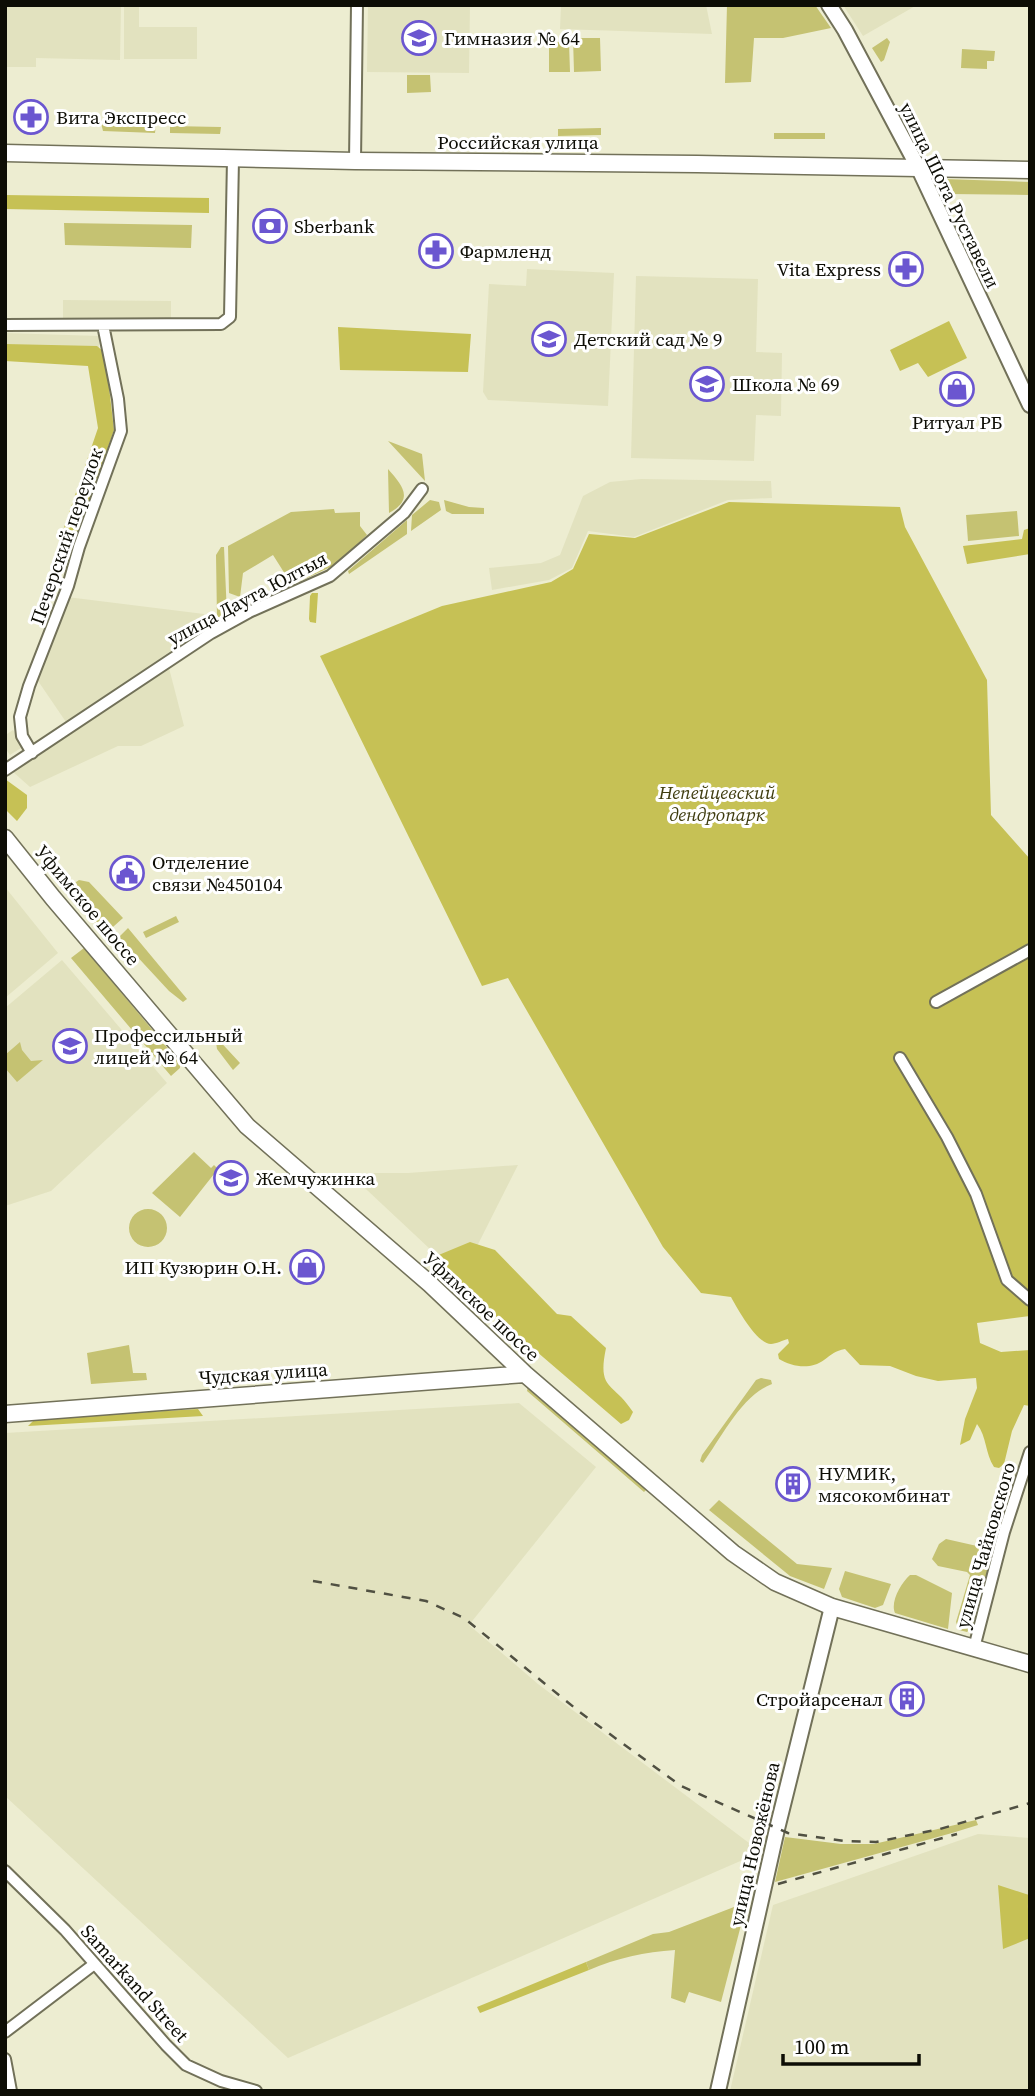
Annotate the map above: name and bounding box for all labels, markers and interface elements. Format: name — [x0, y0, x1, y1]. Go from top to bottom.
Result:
school or university icon: Гимназия № 64 — [400, 19, 438, 57]
place label: Гимназия № 64 — [444, 25, 580, 51]
pharmacy icon: Вита Экспресс — [12, 98, 50, 136]
street label: улица Шота Руставели — [894, 98, 1006, 292]
place label: Вита Экспресс — [56, 104, 186, 130]
street label: Российская улица — [437, 129, 599, 155]
bank icon: Sberbank — [251, 207, 289, 245]
place label: Sberbank — [294, 213, 375, 239]
pharmacy icon: Фармленд — [417, 232, 455, 270]
place label: Фармленд — [460, 238, 551, 264]
pharmacy icon: Vita Express — [887, 250, 925, 288]
place label: Vita Express — [777, 256, 881, 282]
school or university icon: Детский сад № 9 — [530, 320, 568, 358]
place label: Детский сад № 9 — [574, 326, 723, 352]
school or university icon: Школа № 69 — [688, 365, 726, 403]
shop icon: Ритуал РБ — [938, 370, 976, 408]
place label: Школа № 69 — [732, 371, 840, 397]
place label: Ритуал РБ — [912, 409, 1003, 435]
street label: Печерский переулок — [23, 444, 109, 628]
street label: улица Даута Юлтыя — [163, 545, 331, 651]
park label: Непейцевский дендропарк — [657, 779, 776, 827]
street label: Уфимское шоссе — [30, 839, 146, 971]
place label: Отделение связи №450104 — [152, 849, 283, 897]
public building icon: Отделение связи №450104 — [108, 854, 146, 892]
place label: Профессильный лицей № 64 — [94, 1022, 243, 1070]
school or university icon: Профессильный лицей № 64 — [51, 1027, 89, 1065]
school or university icon: Жемчужинка — [212, 1159, 250, 1197]
place label: Жемчужинка — [256, 1165, 375, 1191]
street label: Уфимское шоссе — [418, 1245, 546, 1367]
shop icon: ИП Кузюрин О.Н. — [288, 1248, 326, 1286]
place label: ИП Кузюрин О.Н. — [125, 1254, 282, 1280]
street label: Чудская улица — [198, 1355, 329, 1390]
street label: улица Чайковского — [949, 1459, 1021, 1631]
place label: НУМИК, мясокомбинат — [818, 1460, 950, 1508]
building icon: НУМИК, мясокомбинат — [774, 1465, 812, 1503]
building icon: Стройарсенал — [888, 1680, 926, 1718]
place label: Стройарсенал — [756, 1686, 883, 1712]
street label: улица Новожёнова — [722, 1759, 786, 1929]
street label: Samarkand Street — [75, 1919, 195, 2048]
scale bar — [783, 2022, 920, 2066]
text: 100 m — [794, 2032, 849, 2061]

